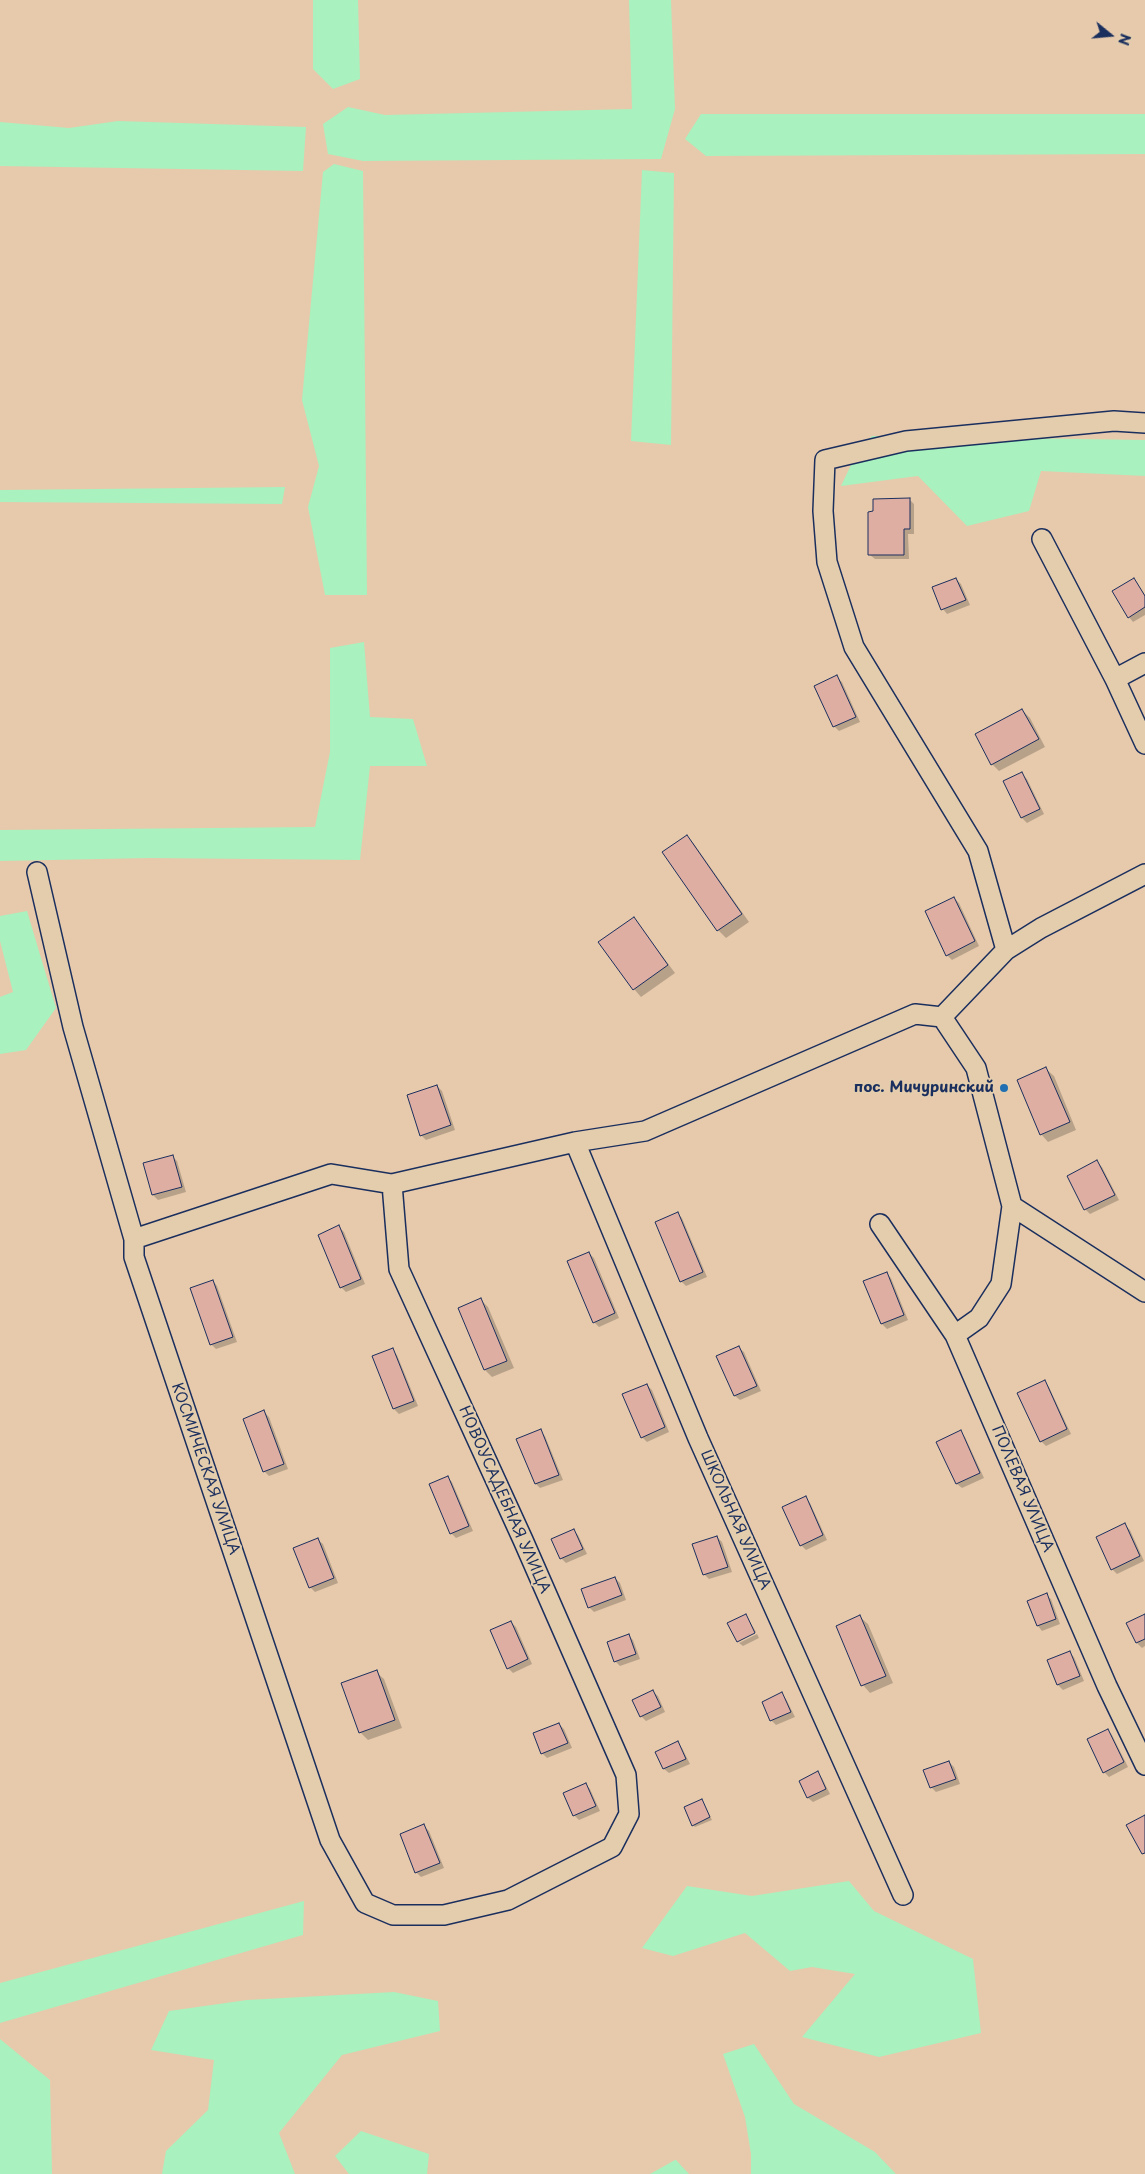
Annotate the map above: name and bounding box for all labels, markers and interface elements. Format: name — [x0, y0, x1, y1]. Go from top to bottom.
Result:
north arrow — [1085, 10, 1135, 60]
text: N — [1113, 31, 1136, 48]
place label: пос. Мичуринский — [854, 1079, 994, 1097]
marker: пос. Мичуринский — [998, 1082, 1010, 1094]
street label: КОСМИЧЕСКАЯ УЛИЦА — [167, 1381, 243, 1557]
street label: НОВОУСАДЕБНАЯ УЛИЦА — [454, 1403, 554, 1597]
street label: ПОЛЕВАЯ УЛИЦА — [987, 1423, 1057, 1555]
street label: ШКОЛЬНАЯ УЛИЦА — [696, 1447, 774, 1593]

